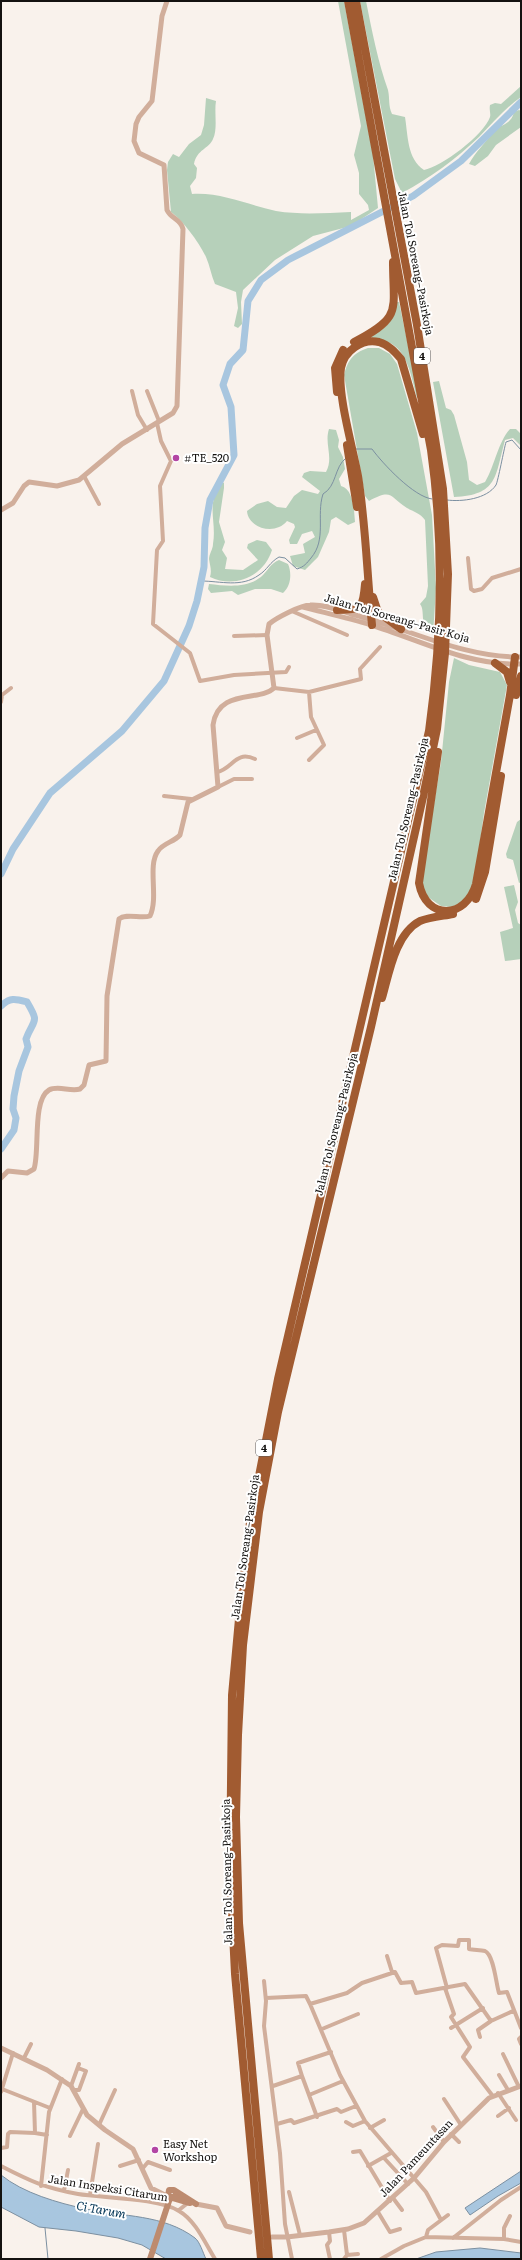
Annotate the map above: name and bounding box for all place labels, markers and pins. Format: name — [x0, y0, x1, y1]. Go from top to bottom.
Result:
place label: #TE_520 — [184, 449, 229, 465]
marker: #TE_520 — [171, 453, 181, 463]
place label: Easy Net Workshop — [163, 2135, 218, 2164]
marker: Easy Net Workshop — [150, 2145, 160, 2155]

